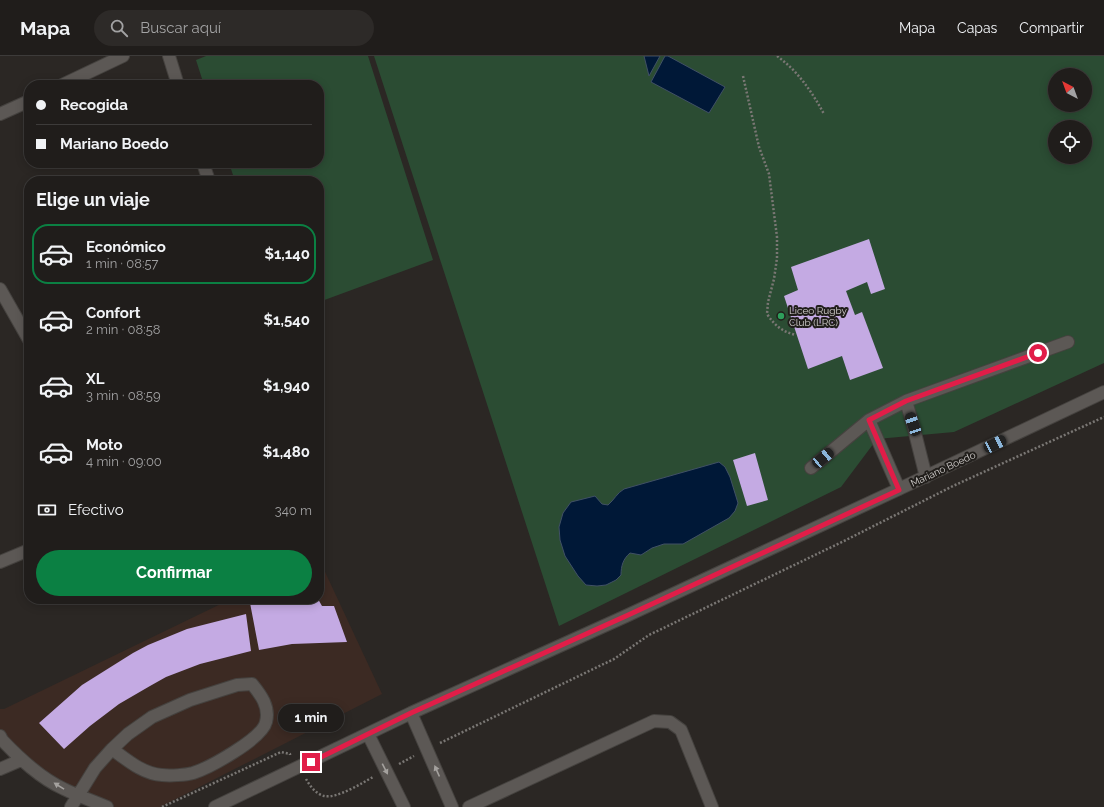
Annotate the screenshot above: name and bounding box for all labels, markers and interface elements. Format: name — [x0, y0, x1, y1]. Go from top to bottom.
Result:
search box — [94, 10, 374, 46]
text: Mapa — [20, 17, 70, 39]
icon: search — [108, 17, 130, 39]
text: Buscar aquí — [140, 19, 221, 37]
text: Mapa — [899, 20, 935, 36]
text: Capas — [957, 20, 997, 36]
text: Compartir — [1019, 20, 1084, 36]
north arrow — [1048, 68, 1092, 112]
map controls — [1048, 68, 1092, 164]
text: Recogida — [60, 96, 128, 114]
button: locate — [1048, 120, 1092, 164]
text: Mariano Boedo — [60, 135, 169, 153]
text: Elige un viaje — [36, 189, 150, 210]
icon: car — [38, 236, 74, 272]
text: Económico — [86, 238, 166, 256]
text: $1,140 — [264, 245, 310, 263]
text: 1 min · 08:57 — [86, 256, 158, 271]
icon: car — [38, 302, 74, 338]
text: Confort — [86, 304, 140, 322]
place label: Liceo Rugby Club (LRC) — [789, 305, 847, 328]
text: $1,540 — [264, 311, 310, 329]
marker: Liceo Rugby Club (LRC) — [776, 311, 786, 321]
text: 2 min · 08:58 — [86, 322, 160, 337]
route start — [1029, 344, 1047, 362]
icon: car — [38, 368, 74, 404]
text: XL — [86, 370, 104, 388]
text: $1,940 — [263, 377, 310, 395]
text: 3 min · 08:59 — [86, 388, 161, 403]
car — [903, 411, 923, 437]
car — [982, 433, 1008, 455]
icon: car — [38, 434, 74, 470]
text: Moto — [86, 436, 123, 454]
text: $1,480 — [263, 443, 310, 461]
car — [810, 446, 836, 470]
street label: Mariano Boedo — [909, 449, 977, 489]
text: 4 min · 09:00 — [86, 454, 162, 469]
icon: cash — [36, 499, 58, 521]
text: Efectivo — [68, 501, 124, 519]
text: 340 m — [275, 503, 312, 518]
button: Confirmar — [36, 550, 312, 596]
callout: 1 min — [278, 704, 344, 732]
text: 1 min — [295, 710, 327, 725]
route end — [302, 753, 320, 771]
one-way arrow — [382, 764, 388, 775]
one-way arrow — [434, 766, 440, 777]
one-way arrow — [54, 782, 64, 790]

